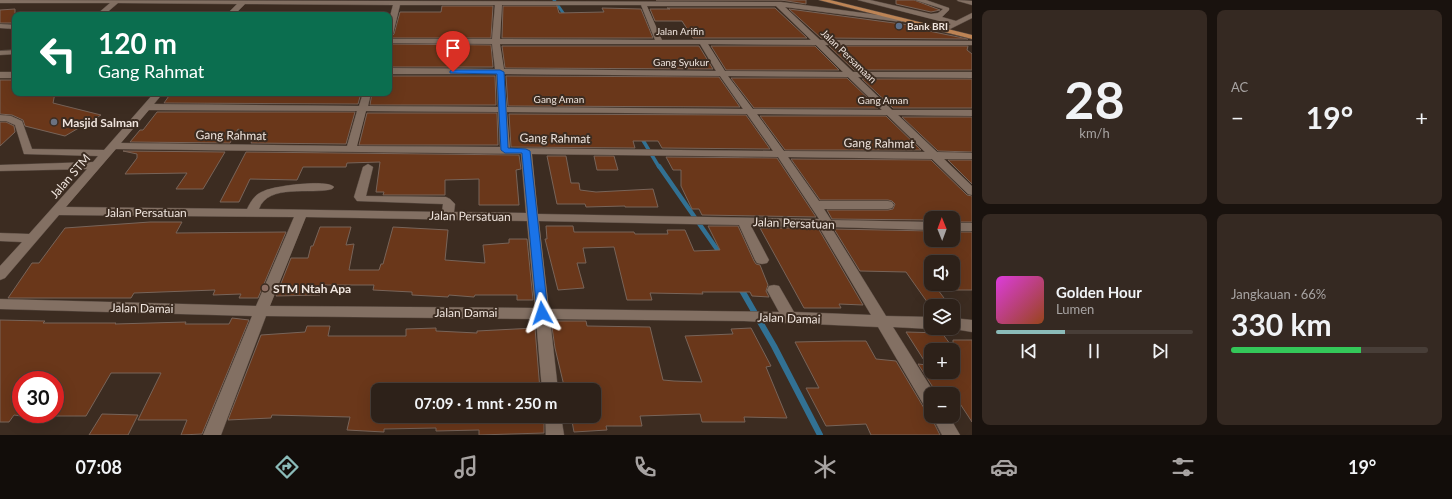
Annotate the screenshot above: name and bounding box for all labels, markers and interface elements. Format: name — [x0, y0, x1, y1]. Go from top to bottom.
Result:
place label: Bank BRI — [907, 20, 948, 32]
marker: Bank BRI — [894, 21, 904, 31]
street label: Jalan Arifin — [656, 25, 704, 37]
text: 120 m — [98, 26, 177, 60]
street label: Jalan Persamaan — [819, 27, 879, 85]
icon: left — [32, 28, 84, 80]
pin — [436, 31, 470, 72]
icon: arrive — [442, 37, 464, 59]
street label: Gang Syukur — [653, 56, 709, 68]
text: Gang Rahmat — [98, 60, 204, 82]
text: 28 — [1064, 68, 1125, 130]
text: AC — [1231, 79, 1248, 95]
street label: Gang Aman — [534, 93, 584, 105]
street label: Gang Aman — [858, 94, 908, 106]
text: 19° — [1306, 99, 1353, 135]
text: − — [1231, 104, 1244, 131]
text: + — [1415, 104, 1428, 131]
place label: Masjid Salman — [62, 115, 139, 130]
marker: Masjid Salman — [49, 117, 59, 127]
text: km/h — [1079, 125, 1110, 141]
street label: Gang Rahmat — [195, 127, 267, 143]
street label: Gang Rahmat — [519, 130, 591, 146]
street label: Gang Rahmat — [843, 135, 915, 151]
street label: Jalan STM — [47, 151, 93, 201]
street label: Jalan Persatuan — [105, 205, 187, 220]
street label: Jalan Persatuan — [429, 208, 511, 224]
north arrow — [924, 211, 960, 247]
map controls — [924, 211, 960, 423]
street label: Jalan Persatuan — [753, 214, 835, 232]
button: sound — [924, 255, 960, 291]
place label: STM Ntah Apa — [273, 281, 351, 296]
marker: STM Ntah Apa — [260, 283, 270, 293]
text: Golden Hour — [1056, 283, 1142, 301]
text: Jangkauan · 66% — [1231, 286, 1326, 302]
position arrow — [521, 292, 563, 334]
button: layers — [924, 299, 960, 335]
street label: Jalan Damai — [110, 300, 174, 316]
text: Lumen — [1056, 301, 1094, 317]
street label: Jalan Damai — [434, 305, 498, 320]
text: 330 km — [1231, 306, 1332, 342]
street label: Jalan Damai — [757, 309, 821, 327]
icon: previous — [1018, 340, 1040, 362]
icon: pause — [1083, 340, 1105, 362]
icon: next — [1149, 340, 1171, 362]
button: + — [924, 343, 960, 379]
speed limit sign: 30 — [12, 371, 64, 423]
button: − — [924, 387, 960, 423]
text: 07:09 · 1 mnt · 250 m — [415, 394, 557, 412]
icon: directions — [273, 453, 301, 481]
icon: music — [452, 453, 480, 481]
icon: phone — [631, 453, 659, 481]
icon: climate — [811, 453, 839, 481]
icon: car — [990, 453, 1018, 481]
icon: filters — [1169, 453, 1197, 481]
text: 07:08 — [76, 456, 122, 478]
text: 19° — [1348, 456, 1376, 478]

